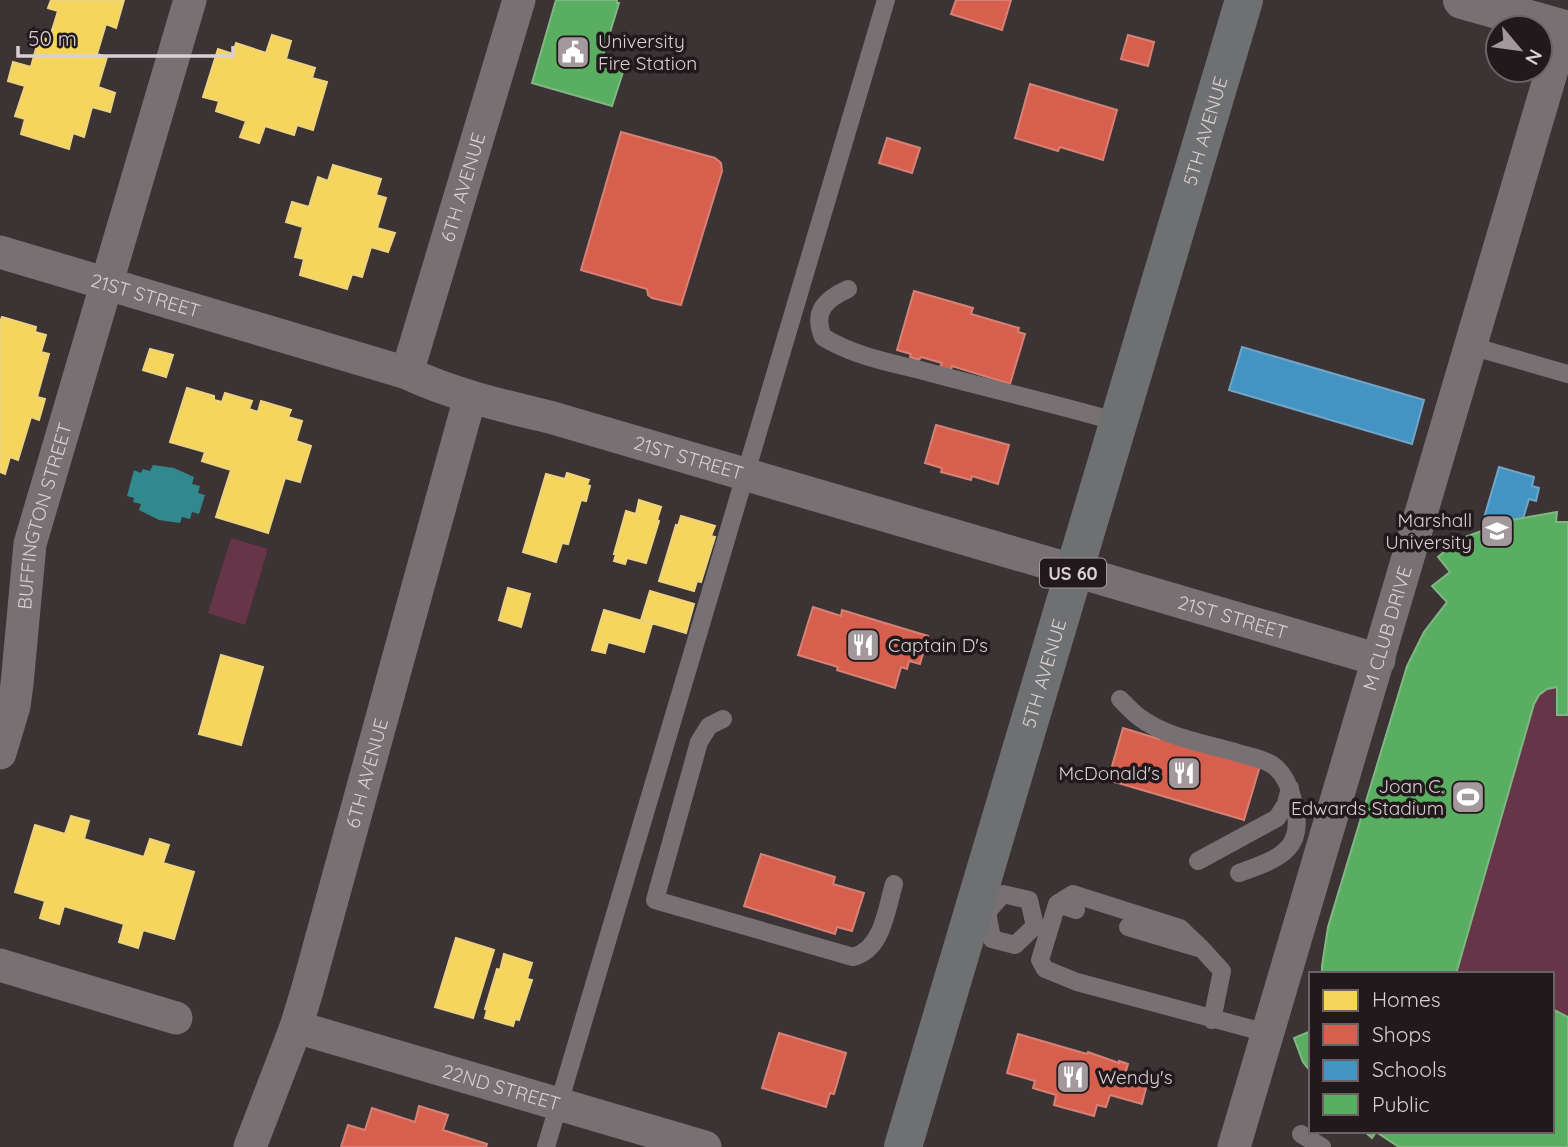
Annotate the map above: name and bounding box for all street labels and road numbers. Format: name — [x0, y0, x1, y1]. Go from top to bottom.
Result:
street label: 5TH AVENUE — [1177, 73, 1233, 188]
street label: 6TH AVENUE — [435, 130, 491, 245]
street label: 21ST STREET — [88, 268, 203, 323]
street label: BUFFINGTON STREET — [12, 420, 77, 610]
street label: 21ST STREET — [631, 430, 746, 485]
road number: US 60 — [1040, 558, 1106, 588]
street label: M CLUB DRIVE — [1357, 563, 1417, 693]
street label: 21ST STREET — [1175, 590, 1290, 645]
street label: 5TH AVENUE — [1016, 616, 1071, 731]
street label: 6TH AVENUE — [340, 716, 393, 831]
street label: 22ND STREET — [440, 1059, 563, 1116]

